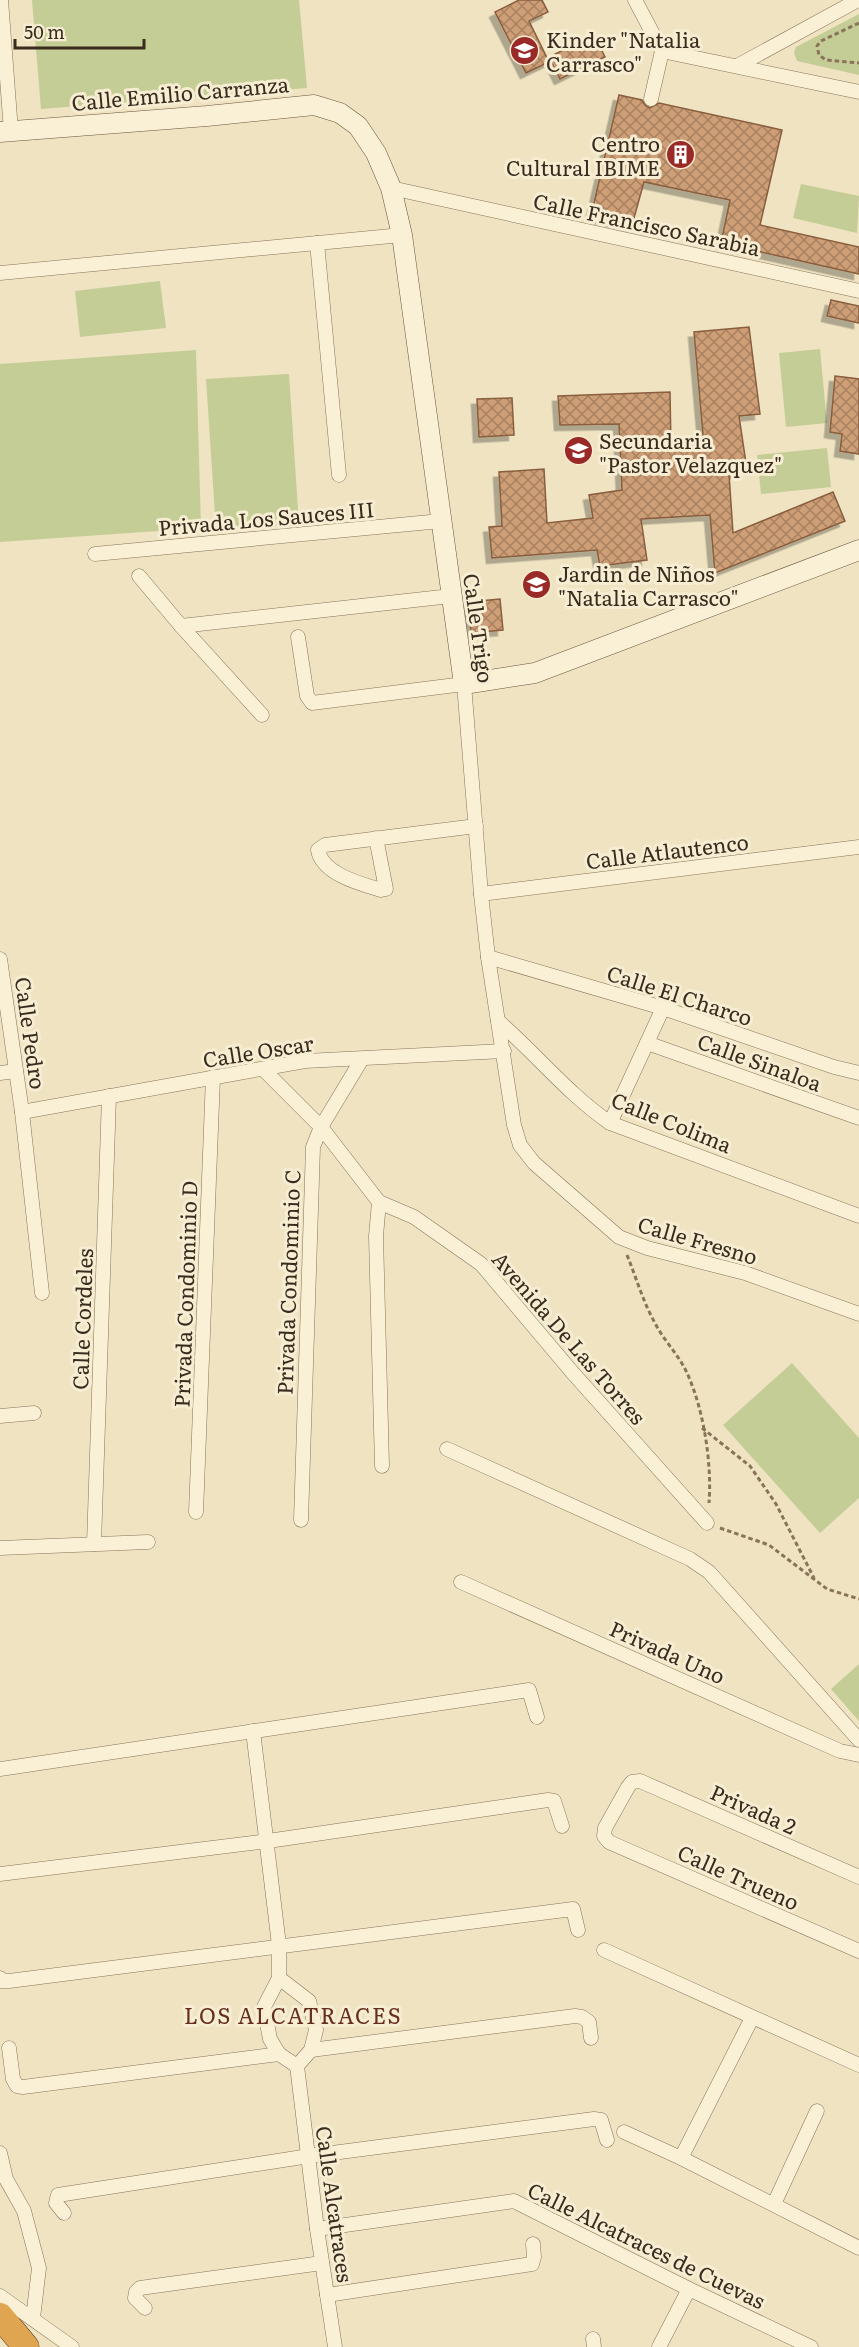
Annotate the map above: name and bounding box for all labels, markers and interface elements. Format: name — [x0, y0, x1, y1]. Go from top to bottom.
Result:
scale bar — [15, 12, 144, 50]
text: 50 m — [24, 18, 65, 45]
place label: Kinder "Natalia Carrasco" — [546, 23, 701, 78]
school or university icon: Kinder "Natalia Carrasco" — [509, 34, 541, 66]
street label: Calle Emilio Carranza — [70, 67, 291, 117]
place label: Centro Cultural IBIME — [506, 127, 660, 182]
building icon: Centro Cultural IBIME — [665, 138, 697, 170]
street label: Calle Francisco Sarabia — [531, 184, 764, 262]
place label: Secundaria "Pastor Velazquez" — [599, 424, 782, 479]
school or university icon: Secundaria "Pastor Velazquez" — [562, 435, 594, 467]
street label: Privada Los Sauces III — [157, 492, 375, 542]
place label: Jardin de Niños "Natalia Carrasco" — [558, 557, 739, 612]
school or university icon: Jardin de Niños "Natalia Carrasco" — [521, 568, 553, 600]
street label: Calle Trigo — [457, 571, 503, 685]
street label: Calle Atlautenco — [584, 825, 750, 875]
street label: Calle El Charco — [603, 956, 757, 1032]
street label: Calle Pedro — [9, 975, 55, 1091]
street label: Calle Sinaloa — [694, 1024, 827, 1098]
street label: Calle Oscar — [200, 1026, 316, 1074]
street label: Calle Colima — [607, 1083, 737, 1159]
street label: Privada Condominio C — [268, 1169, 306, 1395]
street label: Privada Condominio D — [165, 1180, 203, 1408]
street label: Calle Fresno — [635, 1207, 761, 1271]
street label: Avenida De Las Torres — [486, 1244, 654, 1430]
street label: Calle Cordeles — [63, 1248, 99, 1390]
street label: Privada Uno — [605, 1612, 731, 1690]
street label: Privada 2 — [706, 1775, 802, 1841]
street label: Calle Trueno — [673, 1835, 805, 1917]
district label: LOS ALCATRACES — [184, 1998, 402, 2031]
street label: Calle Alcatraces — [310, 2124, 362, 2284]
street label: Calle Alcatraces de Cuevas — [523, 2173, 771, 2315]

